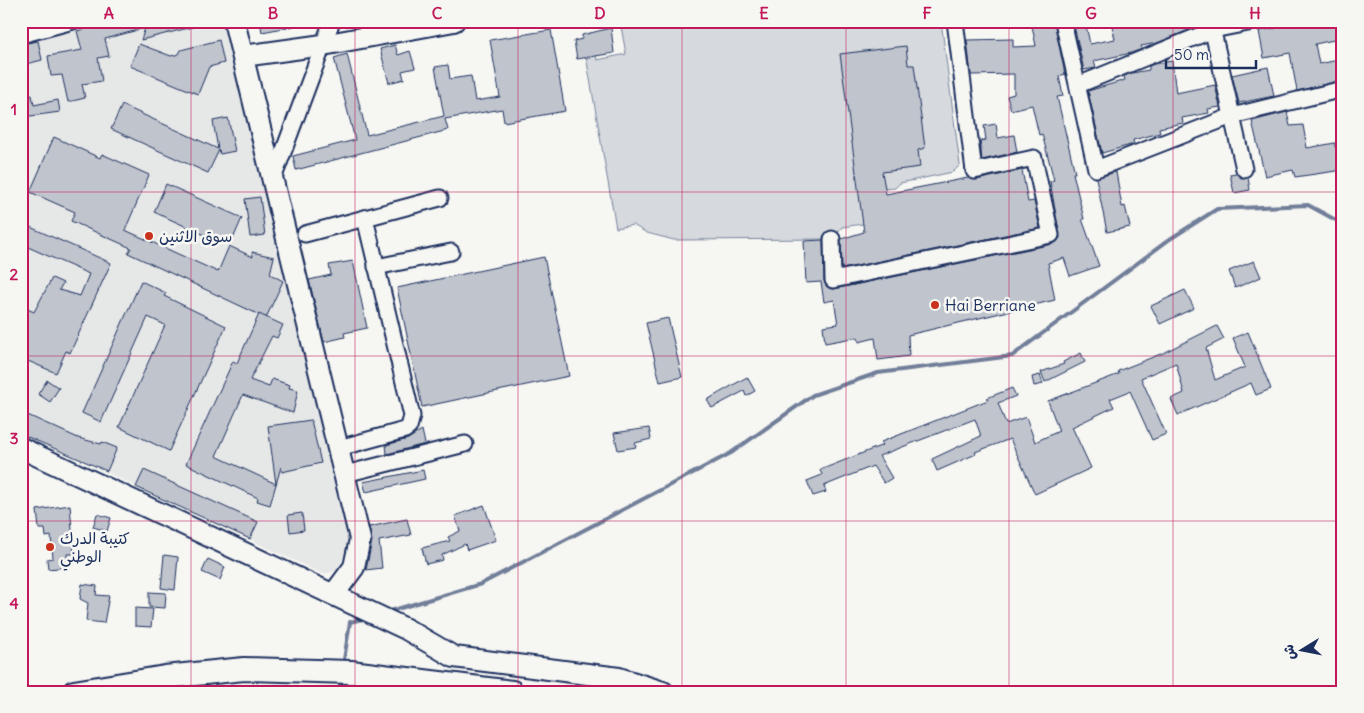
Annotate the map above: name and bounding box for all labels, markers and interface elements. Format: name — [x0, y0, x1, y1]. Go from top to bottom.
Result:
text: A — [104, 3, 114, 23]
text: B — [268, 3, 279, 23]
text: C — [432, 3, 443, 23]
text: D — [594, 3, 606, 23]
text: E — [759, 3, 769, 23]
text: F — [922, 3, 932, 23]
text: G — [1085, 3, 1097, 23]
text: H — [1249, 3, 1261, 23]
scale bar — [1166, 38, 1256, 70]
text: 50 m — [1174, 45, 1209, 64]
text: 1 — [11, 99, 17, 119]
place label: ﺳﻮق اﻻﺛﻨﻴﻦ — [159, 226, 233, 247]
marker: ﺳﻮق اﻻﺛﻨﻴﻦ — [143, 230, 155, 242]
text: 2 — [10, 264, 19, 284]
place label: Hai Berriane — [945, 295, 1036, 315]
marker: Hai Berriane — [929, 299, 941, 311]
text: 3 — [9, 428, 19, 448]
place label: كتيبة الدرك الوطني — [60, 528, 130, 571]
marker: كتيبة الدرك الوطني — [44, 541, 56, 553]
text: 4 — [9, 593, 19, 613]
north arrow — [1276, 626, 1326, 676]
text: ش — [1279, 643, 1299, 661]

